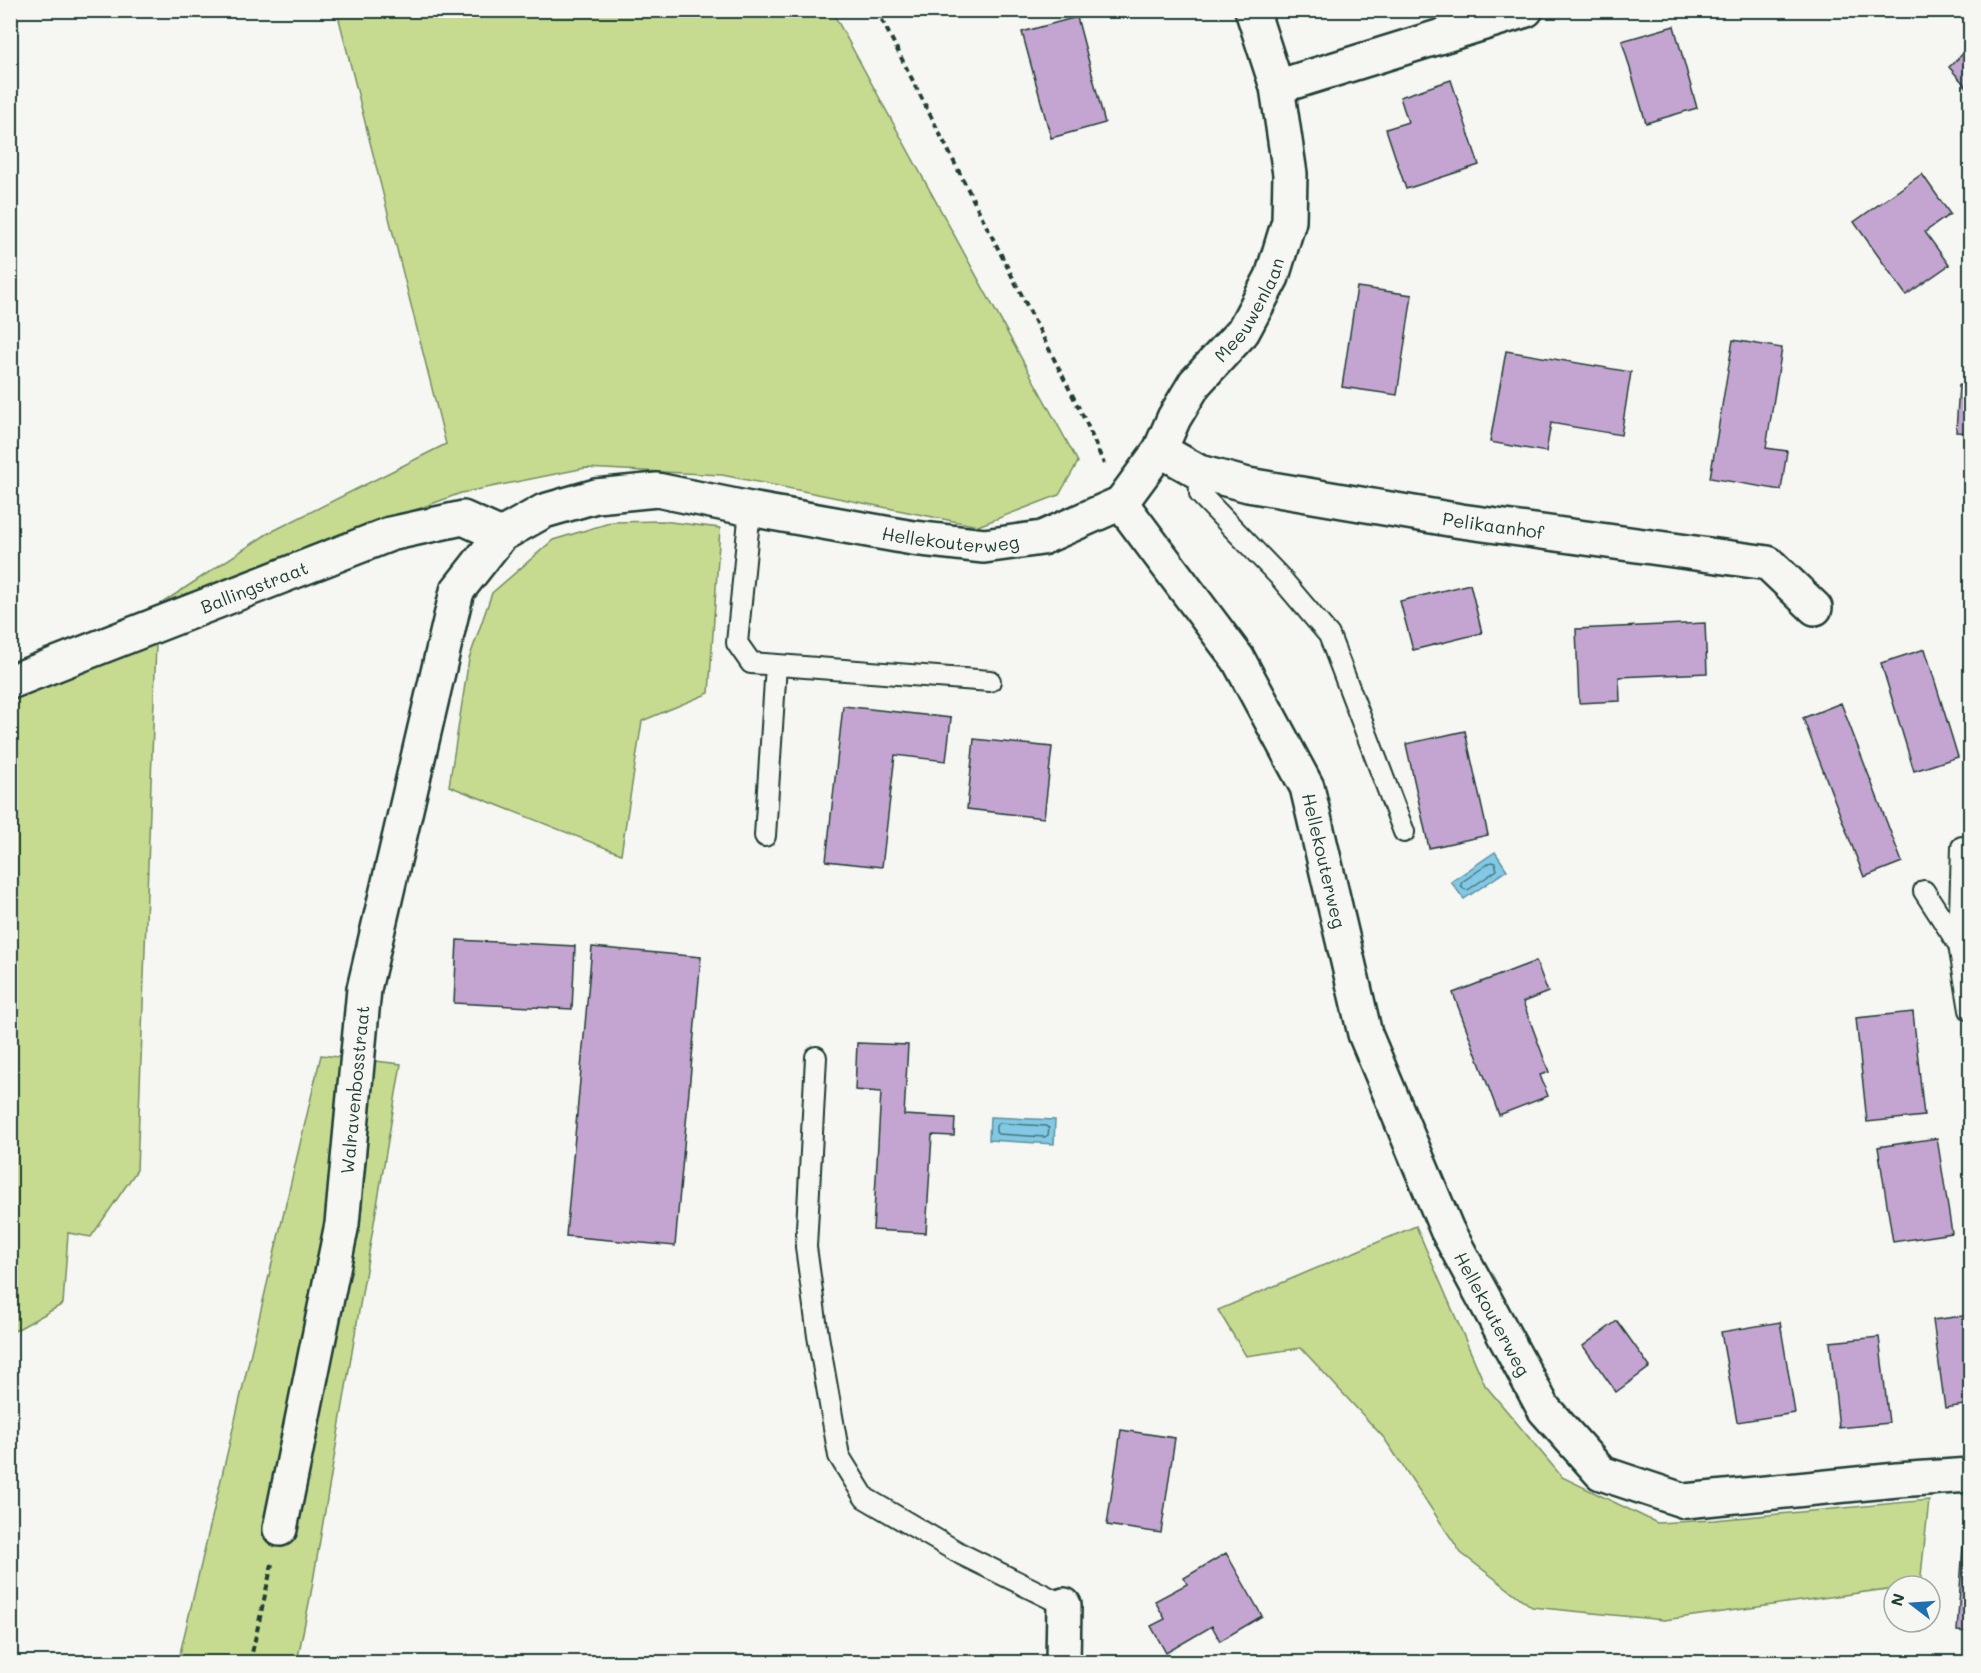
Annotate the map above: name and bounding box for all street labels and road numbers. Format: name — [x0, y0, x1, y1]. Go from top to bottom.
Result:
street label: Meeuwenlaan — [1209, 255, 1289, 367]
street label: Pelikaanhof — [1441, 506, 1546, 544]
street label: Hellekouterweg — [880, 521, 1021, 558]
street label: Ballingstraat — [197, 555, 311, 619]
street label: Hellekouterweg — [1297, 791, 1352, 931]
street label: Walravenbosstraat — [335, 1004, 374, 1175]
street label: Hellekouterweg — [1449, 1247, 1536, 1380]

